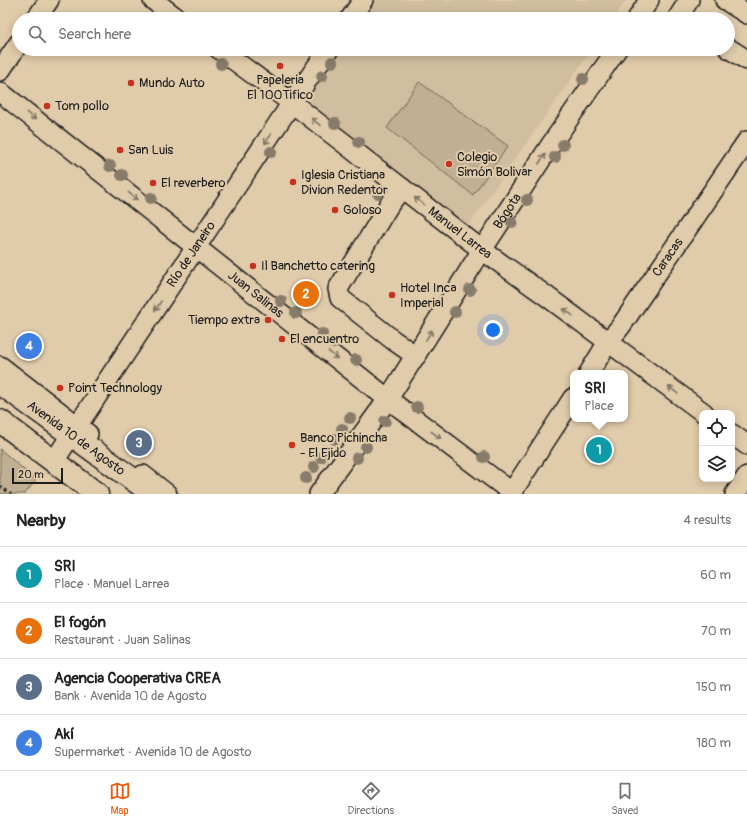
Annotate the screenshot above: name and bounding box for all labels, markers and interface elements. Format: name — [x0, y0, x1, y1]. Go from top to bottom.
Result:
search box — [12, 12, 735, 56]
icon: search — [26, 23, 48, 45]
text: Search here — [58, 25, 131, 44]
marker: Papeleria El 100Tifico — [275, 61, 285, 71]
place label: Papeleria El 100Tifico — [247, 72, 313, 103]
place label: Mundo Auto — [139, 75, 205, 91]
marker: Mundo Auto — [126, 78, 136, 88]
place label: Tom pollo — [55, 98, 109, 114]
marker: Tom pollo — [42, 101, 52, 111]
one-way arrow — [25, 111, 36, 120]
one-way arrow — [311, 117, 322, 126]
one-way arrow — [264, 133, 272, 144]
place label: San Luis — [128, 142, 174, 158]
marker: San Luis — [115, 145, 125, 155]
place label: Colegio Simón Bolivar — [457, 149, 532, 180]
one-way arrow — [538, 154, 546, 165]
marker: Colegio Simón Bolivar — [444, 159, 454, 169]
place label: Iglesia Cristiana Divion Redentor — [301, 167, 388, 198]
place label: El reverbero — [161, 175, 226, 191]
marker: Iglesia Cristiana Divion Redentor — [288, 177, 298, 187]
marker: El reverbero — [148, 178, 158, 188]
street label: Bógota — [490, 190, 525, 232]
one-way arrow — [127, 192, 138, 200]
one-way arrow — [413, 197, 424, 206]
place label: Goloso — [343, 202, 381, 218]
street label: Manuel Larrea — [425, 203, 495, 262]
marker: Goloso — [330, 205, 340, 215]
street label: Río de Janeiro — [163, 218, 219, 291]
street label: Caracas — [649, 235, 687, 280]
place label: Il Banchetto catering — [261, 258, 375, 274]
marker: Il Banchetto catering — [248, 261, 258, 271]
street label: Juan Salinas — [225, 267, 287, 321]
pin: 2 — [293, 279, 319, 309]
place label: Hotel Inca Imperial — [400, 280, 456, 311]
marker: Hotel Inca Imperial — [387, 290, 397, 300]
one-way arrow — [153, 300, 161, 312]
one-way arrow — [563, 308, 574, 316]
place label: Tiempo extra — [188, 312, 260, 328]
marker: Tiempo extra — [263, 315, 273, 325]
your location — [483, 320, 503, 340]
one-way arrow — [425, 329, 433, 341]
pin: 4 — [16, 331, 42, 361]
place label: El encuentro — [290, 331, 359, 347]
marker: El encuentro — [277, 334, 287, 344]
one-way arrow — [328, 351, 339, 359]
popup — [570, 370, 628, 422]
text: SRI — [584, 379, 606, 398]
place label: Point Technology — [68, 380, 162, 396]
marker: Point Technology — [55, 383, 65, 393]
one-way arrow — [667, 386, 678, 394]
street label: Avenida 10 de Agosto — [24, 397, 128, 479]
text: Place — [584, 398, 614, 414]
map controls — [699, 410, 735, 482]
button: locate — [699, 410, 735, 446]
pin: 3 — [126, 428, 152, 458]
place label: Banco Pichincha - El Ejido — [300, 430, 387, 461]
one-way arrow — [430, 431, 441, 439]
pin: 1 — [586, 435, 612, 465]
marker: Banco Pichincha - El Ejido — [287, 440, 297, 450]
button: layers — [699, 446, 735, 482]
scale bar — [12, 466, 63, 485]
text: 20 m — [18, 468, 44, 481]
text: Nearby — [16, 510, 65, 531]
text: 4 results — [684, 512, 731, 528]
text: SRI — [54, 557, 76, 576]
text: 1 — [26, 567, 32, 583]
text: 60 m — [700, 567, 731, 583]
text: Place · Manuel Larrea — [54, 576, 169, 592]
text: El fogón — [54, 613, 106, 632]
text: 2 — [25, 623, 33, 639]
text: 70 m — [701, 623, 731, 639]
text: Restaurant · Juan Salinas — [54, 632, 191, 648]
text: Agencia Cooperativa CREA — [54, 669, 221, 688]
text: 3 — [25, 679, 33, 695]
text: 150 m — [696, 679, 731, 695]
text: Bank · Avenida 10 de Agosto — [54, 688, 207, 704]
text: Akí — [54, 725, 74, 744]
text: 4 — [25, 735, 33, 751]
text: 180 m — [696, 735, 731, 751]
text: Supermarket · Avenida 10 de Agosto — [54, 744, 252, 760]
tab: Map — [109, 780, 131, 817]
tab: Directions — [348, 780, 394, 817]
tab: Saved — [611, 780, 638, 817]

